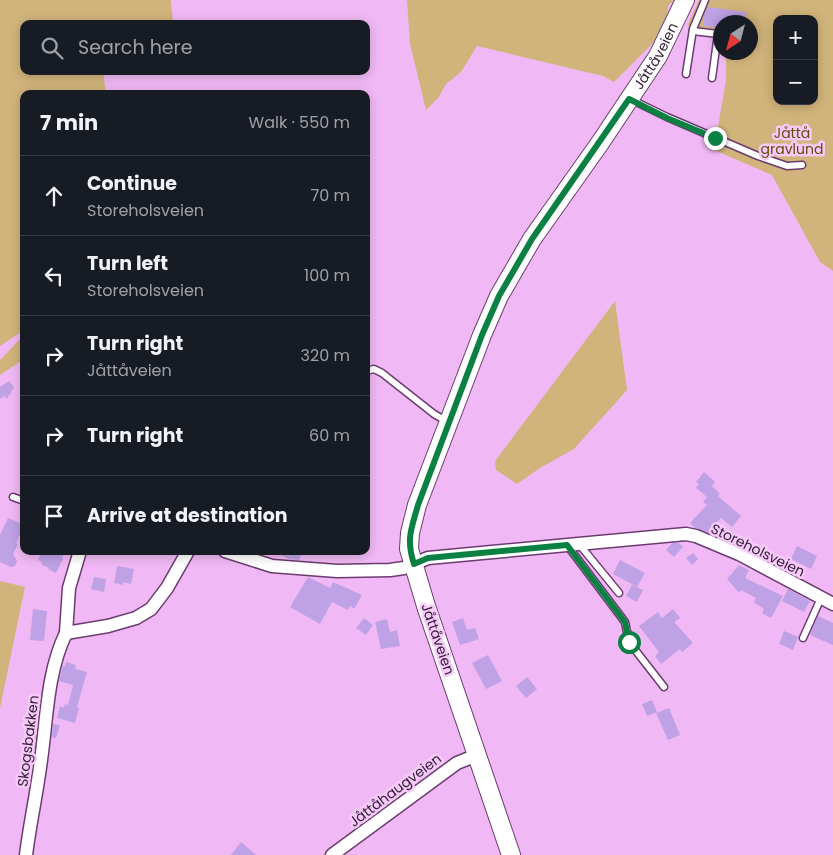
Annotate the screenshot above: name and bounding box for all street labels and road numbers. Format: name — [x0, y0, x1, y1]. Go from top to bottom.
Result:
street label: Jåttåveien — [628, 19, 683, 93]
street label: Storeholsveien — [708, 519, 808, 581]
street label: Jåttåveien — [416, 601, 460, 677]
street label: Skogsbakken — [12, 694, 44, 788]
street label: Jåttåhaugveien — [345, 749, 445, 831]

